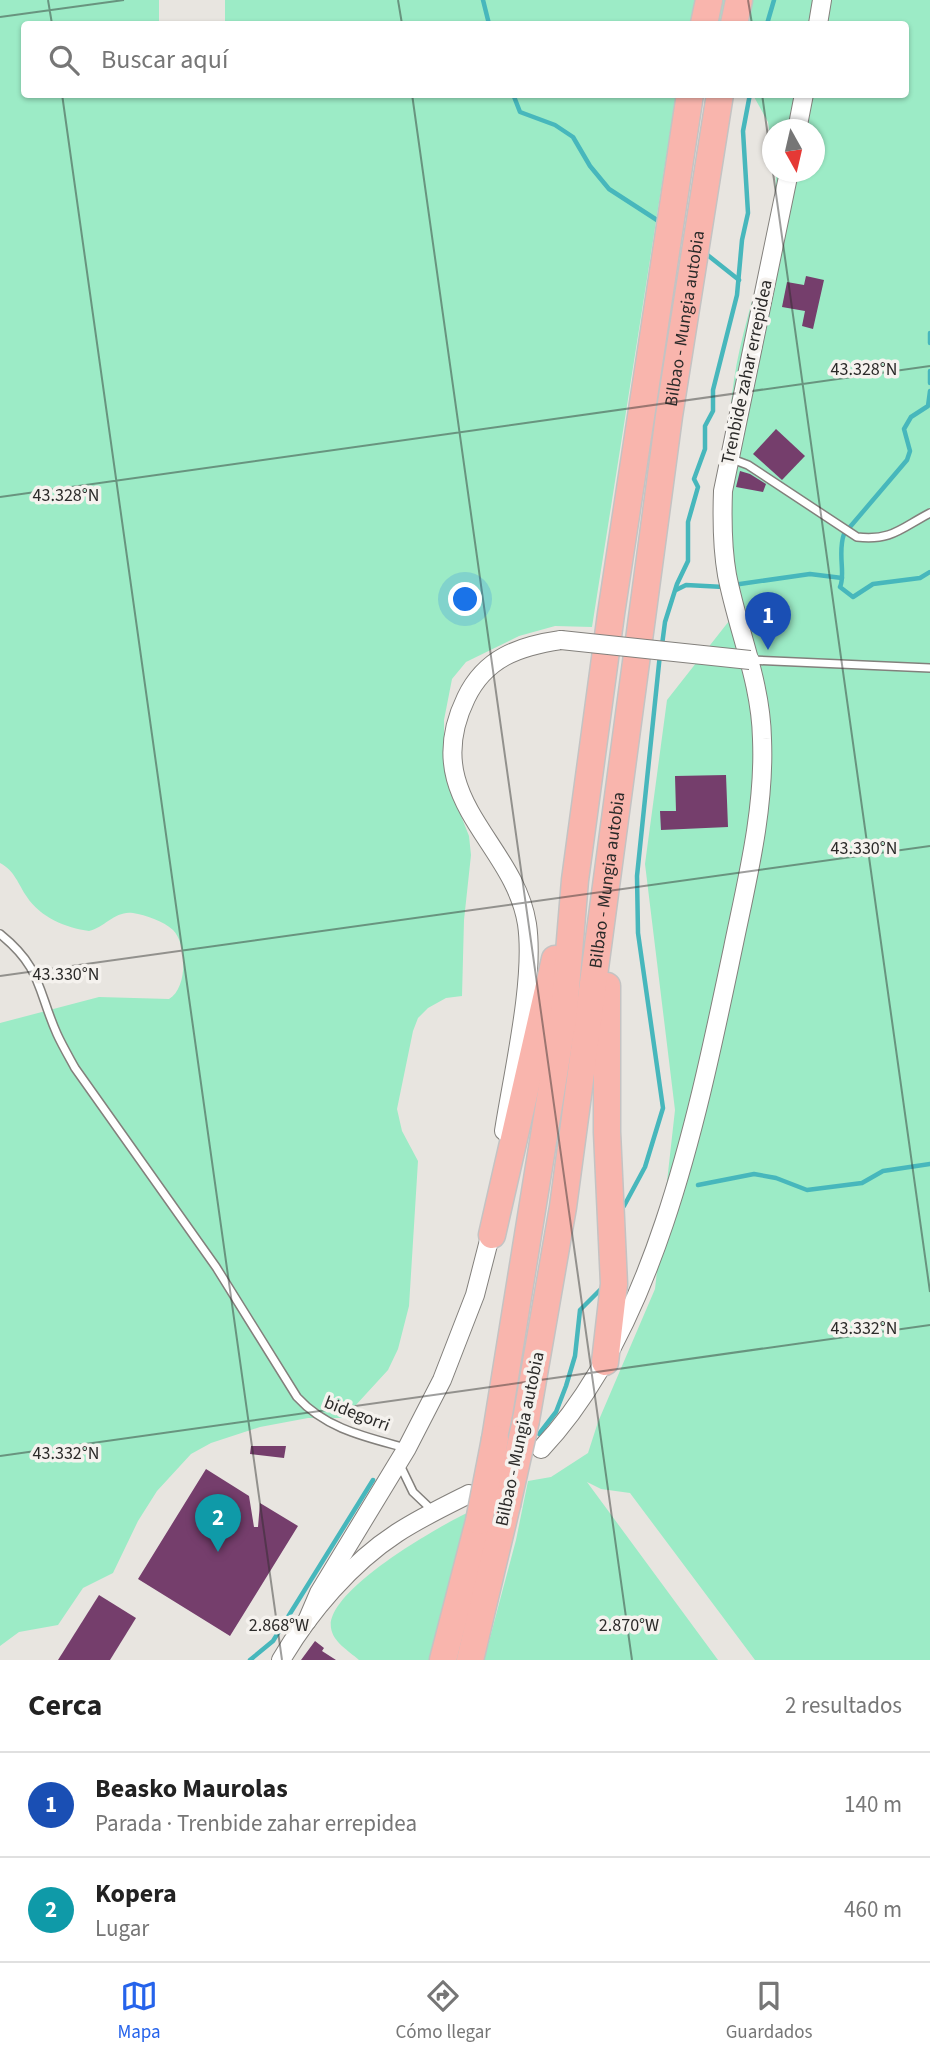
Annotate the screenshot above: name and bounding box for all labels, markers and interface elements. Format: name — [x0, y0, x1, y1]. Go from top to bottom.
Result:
search box — [21, 21, 909, 98]
icon: search — [45, 41, 83, 79]
text: Buscar aquí — [101, 41, 228, 78]
north arrow — [762, 119, 825, 182]
street label: Bilbao - Mungia autobia — [658, 229, 711, 408]
street label: Trenbide zahar errepidea — [715, 278, 779, 466]
text: 43.328°N — [831, 357, 897, 382]
text: 43.328°N — [33, 483, 99, 508]
your location — [448, 582, 482, 616]
pin: 1 — [745, 592, 791, 650]
street label: Bilbao - Mungia autobia — [583, 790, 631, 970]
text: 43.330°N — [831, 836, 897, 861]
text: 43.330°N — [33, 962, 99, 987]
text: 43.332°N — [831, 1316, 897, 1341]
street label: Bilbao - Mungia autobia — [489, 1349, 551, 1529]
street label: bidegorri — [320, 1390, 394, 1438]
text: 43.332°N — [33, 1441, 99, 1466]
pin: 2 — [195, 1494, 241, 1552]
text: 2.868°W — [249, 1613, 309, 1638]
text: 2.870°W — [599, 1613, 659, 1638]
text: Cerca — [28, 1684, 102, 1727]
text: 2 resultados — [785, 1689, 902, 1722]
text: Beasko Maurolas — [95, 1770, 288, 1807]
text: 1 — [45, 1788, 57, 1821]
text: 140 m — [844, 1788, 902, 1821]
text: Parada · Trenbide zahar errepidea — [95, 1807, 417, 1840]
text: Kopera — [95, 1875, 177, 1912]
text: 2 — [45, 1893, 57, 1926]
text: 460 m — [844, 1893, 902, 1926]
text: Lugar — [95, 1912, 149, 1945]
tab: Mapa — [117, 1977, 161, 2046]
tab: Cómo llegar — [395, 1977, 491, 2046]
tab: Guardados — [726, 1977, 813, 2046]

